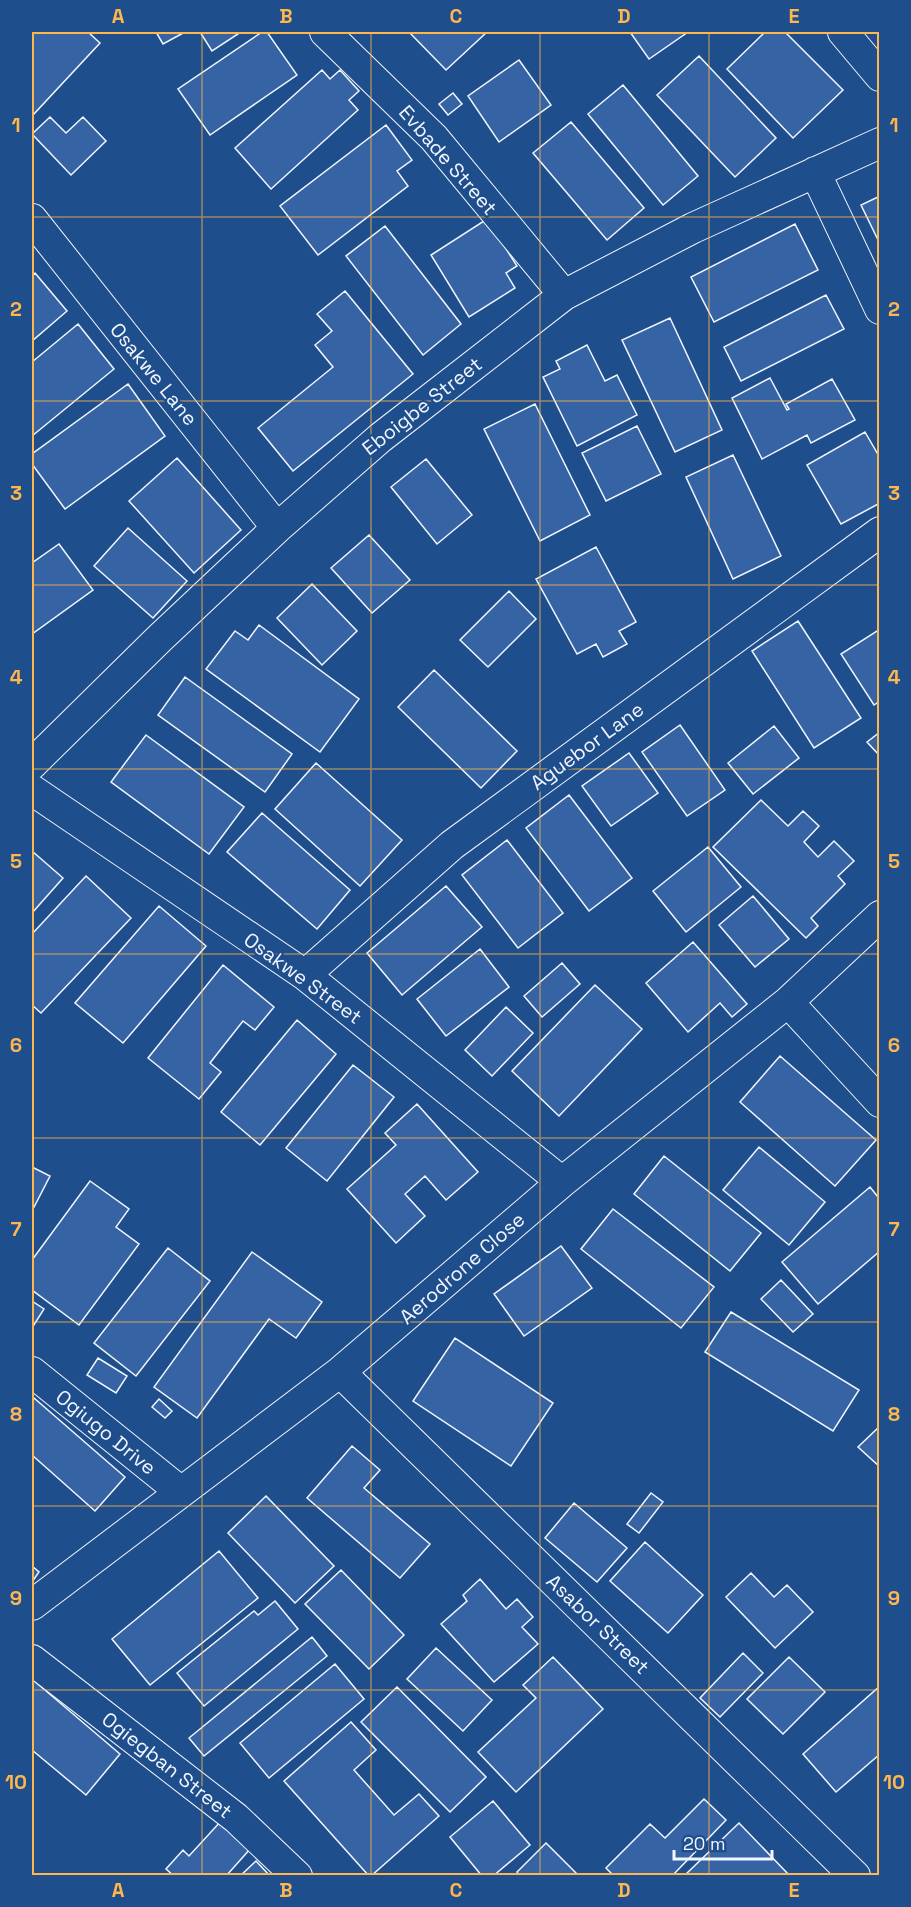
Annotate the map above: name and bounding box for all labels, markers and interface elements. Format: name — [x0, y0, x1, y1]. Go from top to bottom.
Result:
text: A — [112, 3, 125, 29]
text: B — [279, 3, 293, 29]
text: C — [450, 3, 463, 29]
text: D — [617, 3, 631, 29]
text: E — [788, 3, 800, 29]
street label: Evbade Street — [393, 100, 503, 220]
text: 1 — [11, 112, 21, 138]
text: 1 — [889, 112, 899, 138]
text: 2 — [10, 296, 22, 322]
text: 2 — [888, 296, 900, 322]
street label: Osakwe Lane — [104, 317, 204, 431]
street label: Eboigbe Street — [357, 351, 487, 461]
text: 3 — [10, 480, 22, 506]
text: 3 — [888, 480, 900, 506]
text: 4 — [10, 664, 23, 690]
text: 4 — [888, 664, 901, 690]
street label: Aguebor Lane — [525, 696, 649, 796]
text: 5 — [10, 848, 22, 874]
text: 5 — [888, 848, 900, 874]
street label: Osakwe Street — [239, 926, 367, 1030]
text: 6 — [10, 1032, 22, 1058]
text: 6 — [888, 1032, 900, 1058]
street label: Aerodrone Close — [394, 1206, 530, 1330]
text: 7 — [10, 1216, 22, 1242]
text: 7 — [888, 1216, 900, 1242]
street label: Ogiugo Drive — [51, 1384, 161, 1480]
text: 8 — [10, 1401, 22, 1427]
text: 8 — [888, 1401, 900, 1427]
street label: Asabor Street — [541, 1568, 655, 1680]
text: 9 — [10, 1585, 22, 1611]
text: 9 — [888, 1585, 900, 1611]
street label: Ogiegban Street — [96, 1706, 238, 1824]
text: 10 — [5, 1769, 27, 1795]
text: 10 — [883, 1769, 905, 1795]
scale bar — [674, 1823, 772, 1861]
text: 20 m — [683, 1832, 726, 1855]
text: A — [112, 1877, 125, 1903]
text: B — [279, 1877, 293, 1903]
text: C — [450, 1877, 463, 1903]
text: D — [617, 1877, 631, 1903]
text: E — [788, 1877, 800, 1903]

